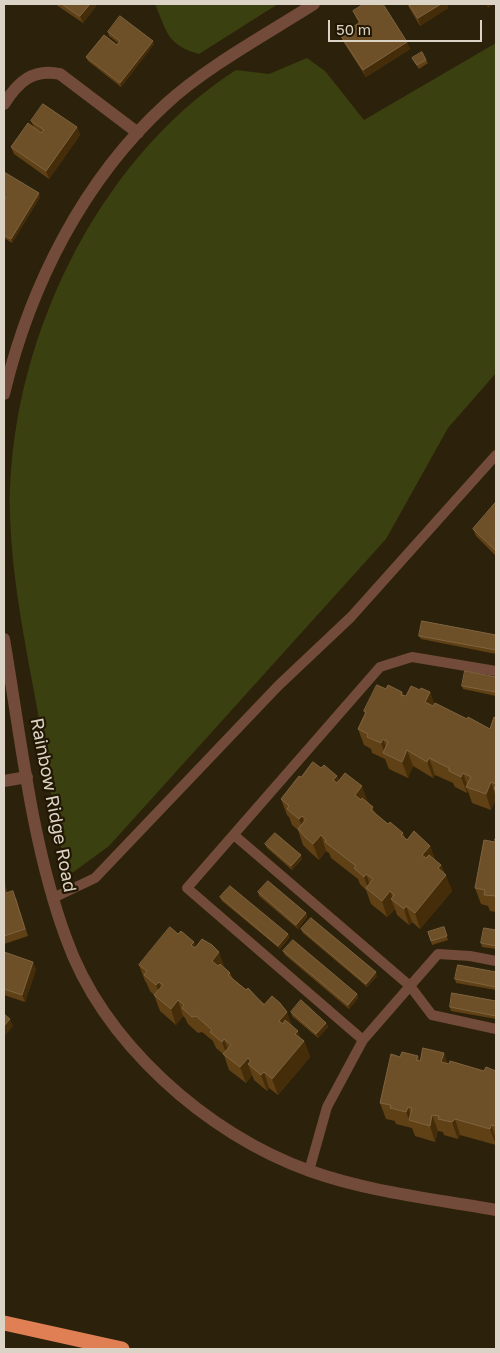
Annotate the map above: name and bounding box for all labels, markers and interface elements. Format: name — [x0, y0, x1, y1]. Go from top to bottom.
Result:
scale bar — [330, 10, 484, 42]
text: 50 m — [336, 20, 371, 38]
street label: Rainbow Ridge Road — [25, 716, 81, 894]

